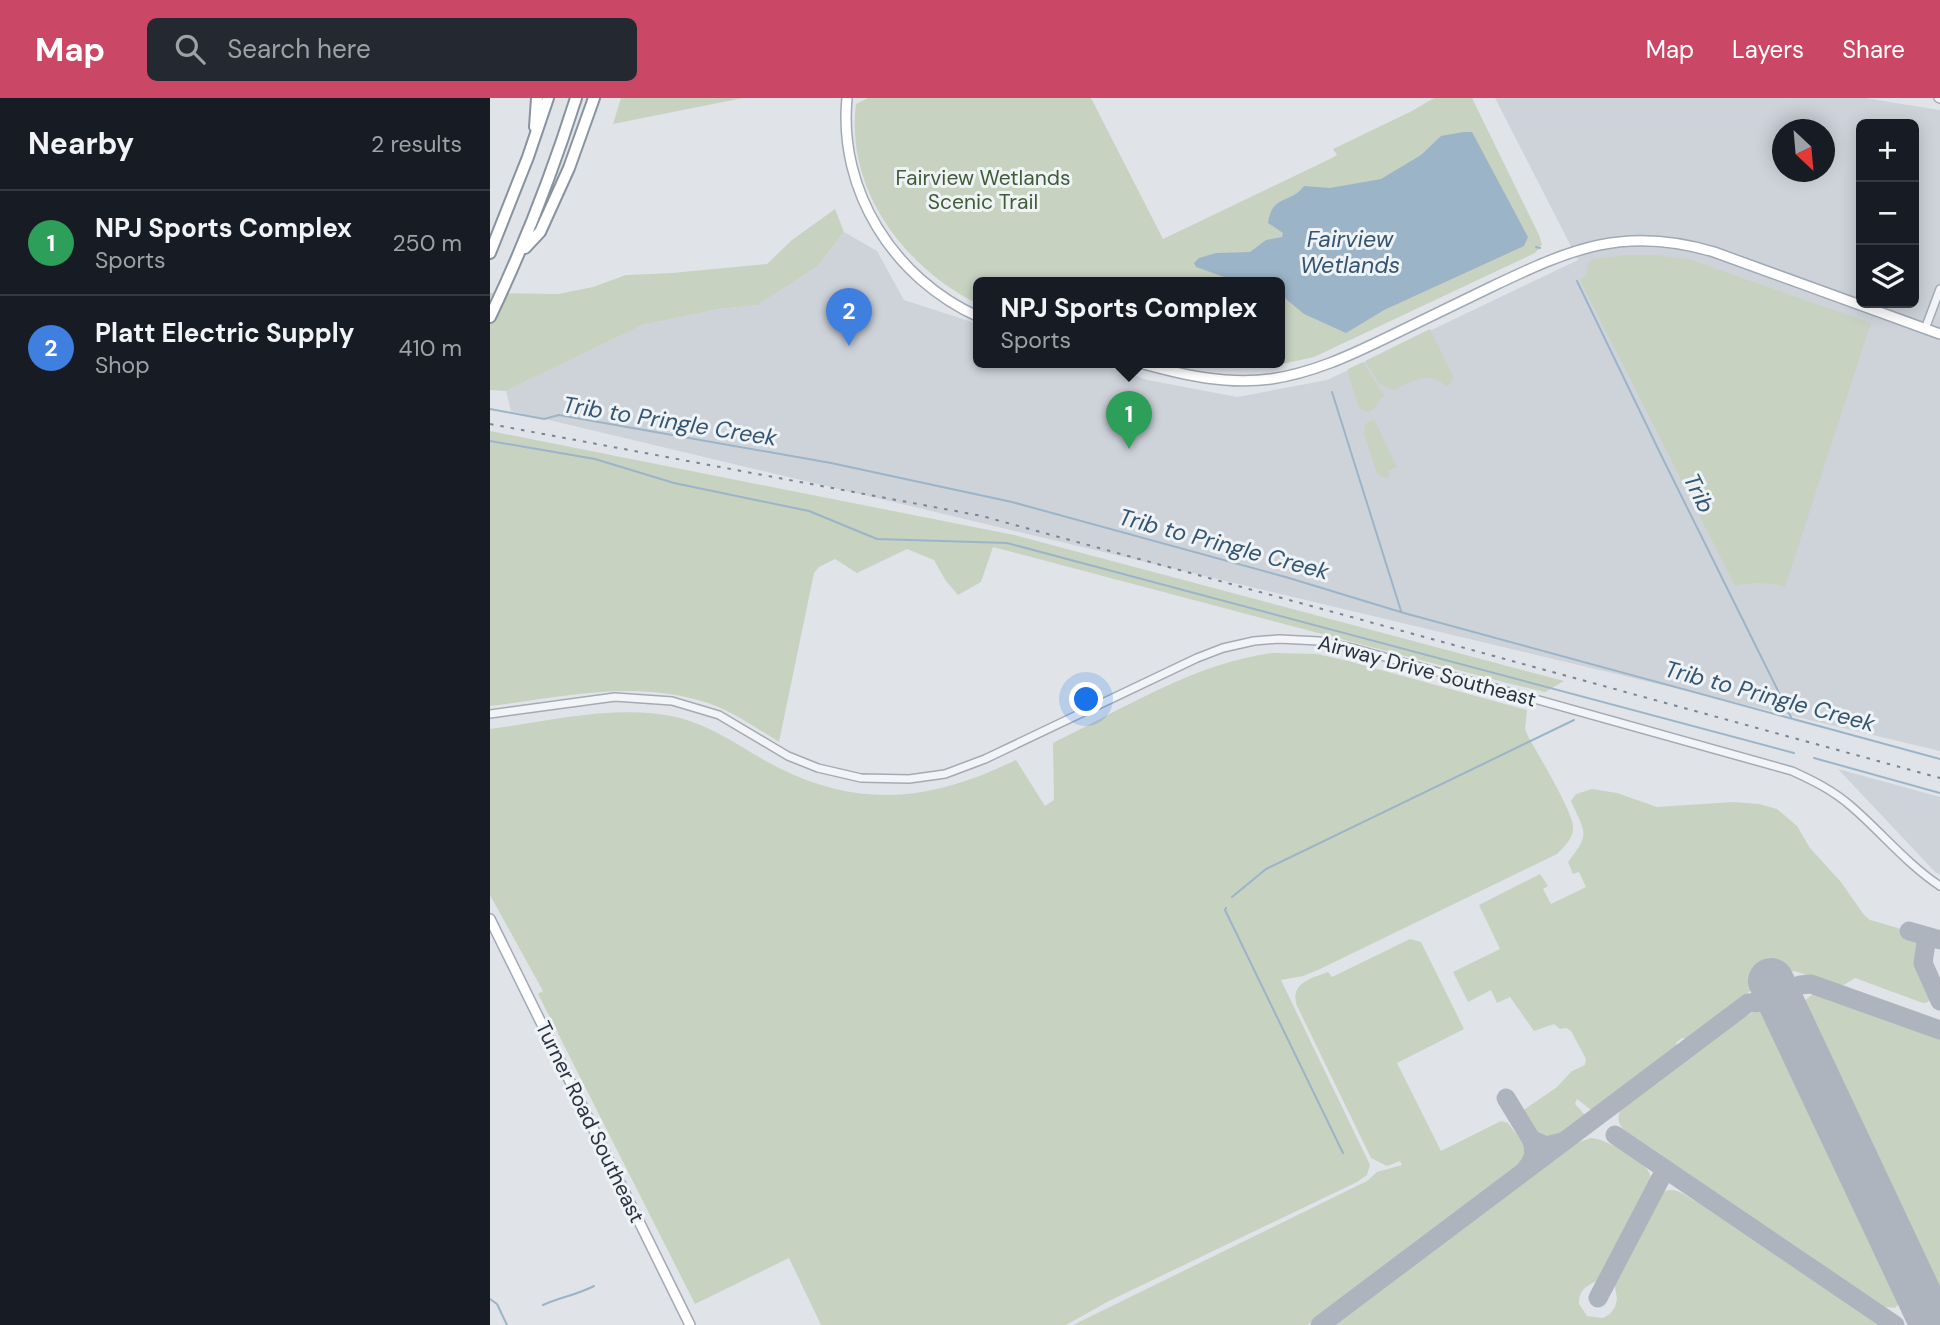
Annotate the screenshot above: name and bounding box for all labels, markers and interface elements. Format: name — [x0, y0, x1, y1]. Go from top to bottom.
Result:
search box — [147, 18, 637, 81]
text: Map — [35, 28, 105, 71]
icon: search — [171, 30, 209, 68]
text: Search here — [227, 32, 371, 66]
text: Map — [1646, 34, 1694, 65]
text: Layers — [1732, 34, 1804, 65]
text: Share — [1842, 34, 1905, 65]
north arrow — [1772, 119, 1835, 182]
map controls — [1856, 119, 1919, 308]
button: + — [1856, 119, 1919, 182]
text: Nearby — [28, 124, 134, 163]
text: 2 results — [371, 129, 462, 159]
park label: Fairview Wetlands Scenic Trail — [896, 164, 1070, 216]
button: − — [1856, 182, 1919, 245]
text: NPJ Sports Complex — [95, 211, 352, 245]
water label: Fairview Wetlands — [1300, 224, 1400, 280]
text: 1 — [47, 228, 55, 258]
text: 250 m — [392, 228, 462, 258]
text: Sports — [95, 245, 165, 275]
button: layers — [1856, 245, 1919, 308]
popup — [973, 277, 1285, 368]
pin: 2 — [826, 288, 872, 346]
text: NPJ Sports Complex — [1001, 291, 1257, 325]
text: Platt Electric Supply — [95, 316, 354, 350]
text: Sports — [1001, 325, 1071, 355]
text: 2 — [44, 333, 58, 363]
text: 410 m — [399, 333, 462, 363]
text: Shop — [95, 350, 150, 380]
water label: Trib to Pringle Creek — [561, 389, 780, 453]
pin: 1 — [1106, 391, 1152, 449]
water label: Trib — [1677, 468, 1721, 518]
water label: Trib to Pringle Creek — [1116, 501, 1333, 587]
street label: Airway Drive Southeast — [1315, 628, 1539, 714]
water label: Trib to Pringle Creek — [1662, 653, 1879, 739]
your location — [1069, 682, 1103, 716]
street label: Turner Road Southeast — [529, 1017, 651, 1227]

